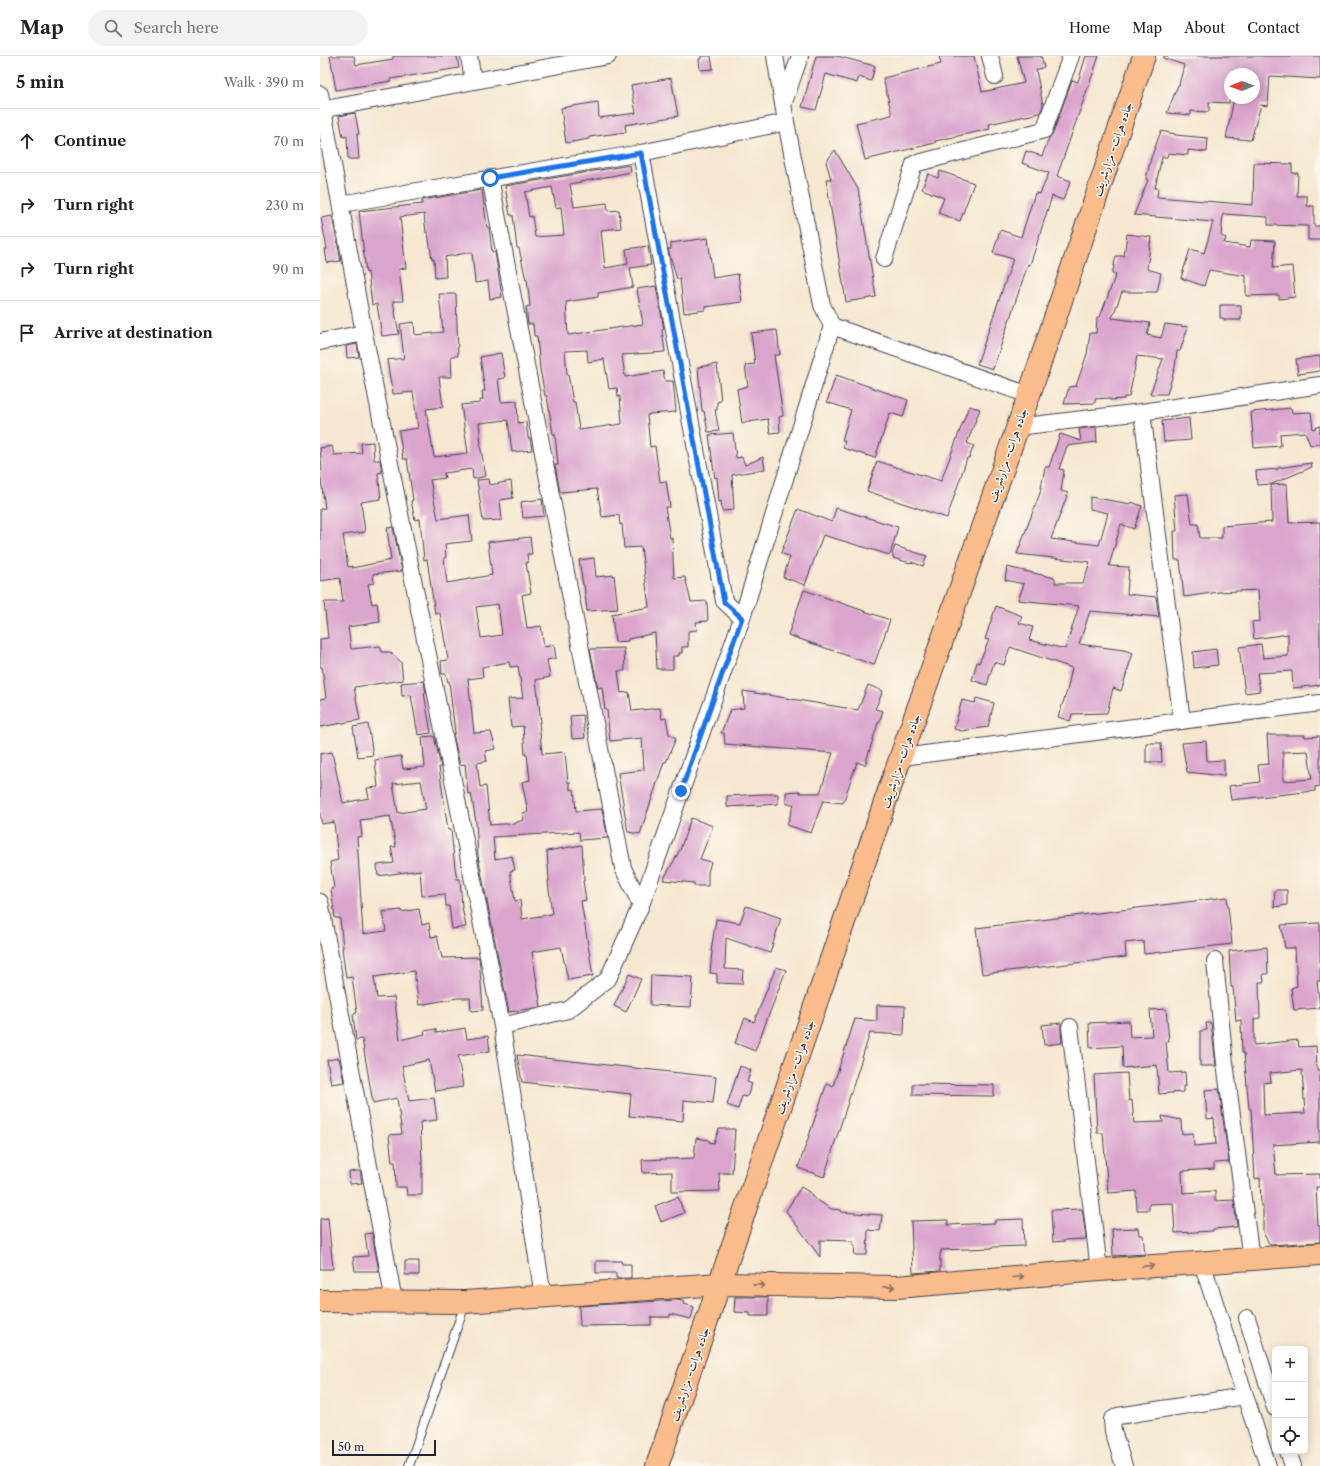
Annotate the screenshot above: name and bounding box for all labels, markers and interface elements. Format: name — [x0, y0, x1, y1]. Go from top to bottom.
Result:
search box — [88, 10, 368, 46]
text: Map — [20, 16, 64, 39]
icon: search — [102, 17, 124, 39]
text: Search here — [134, 18, 219, 37]
text: Home — [1069, 19, 1110, 37]
text: Map — [1132, 19, 1162, 37]
text: About — [1184, 19, 1225, 37]
text: Contact — [1247, 19, 1300, 37]
north arrow — [1224, 68, 1260, 104]
text: 5 min — [16, 72, 64, 92]
text: Walk · 390 m — [224, 74, 304, 90]
street label: جاده هرات- مزارشریف — [1089, 100, 1137, 199]
icon: ahead — [16, 130, 38, 152]
text: Continue — [54, 131, 126, 150]
text: 70 m — [274, 133, 304, 149]
route start — [481, 169, 499, 187]
icon: right — [16, 194, 38, 216]
text: Turn right — [54, 195, 134, 214]
text: 230 m — [266, 197, 304, 213]
icon: right — [16, 258, 38, 280]
text: Turn right — [54, 259, 134, 278]
text: 90 m — [273, 261, 304, 277]
icon: arrive — [16, 322, 38, 344]
text: Arrive at destination — [54, 323, 213, 342]
street label: جاده هرات- مزارشریف — [984, 406, 1032, 505]
street label: جاده هرات- مزارشریف — [877, 712, 925, 811]
route end — [672, 782, 690, 800]
street label: جاده هرات- مزارشریف — [771, 1018, 819, 1117]
one-way arrow — [1141, 1263, 1154, 1270]
one-way arrow — [1011, 1273, 1024, 1280]
one-way arrow — [752, 1281, 765, 1289]
one-way arrow — [882, 1283, 895, 1291]
street label: جاده هرات- مزارشریف — [666, 1325, 714, 1424]
map controls — [1272, 1346, 1308, 1454]
button: + — [1272, 1346, 1308, 1382]
button: − — [1272, 1382, 1308, 1418]
button: locate — [1272, 1418, 1308, 1454]
scale bar — [332, 1438, 436, 1457]
text: 50 m — [338, 1440, 364, 1454]

